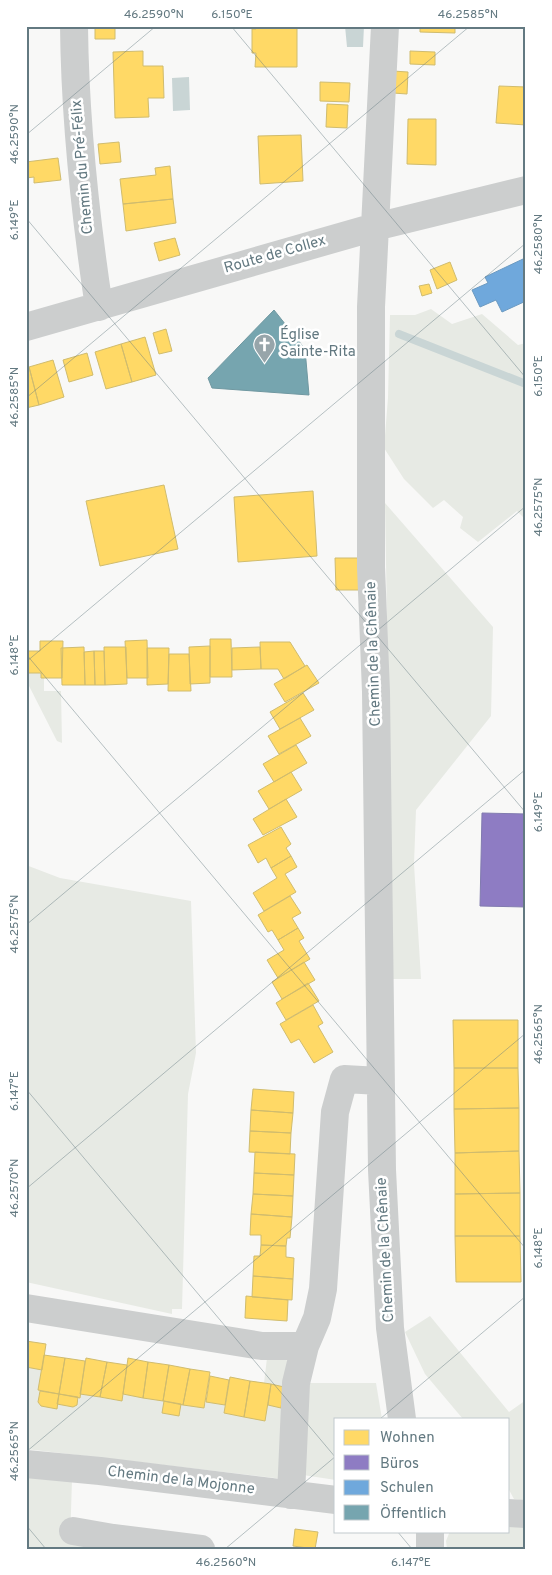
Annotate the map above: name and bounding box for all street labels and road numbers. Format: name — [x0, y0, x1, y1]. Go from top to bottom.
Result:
street label: Chemin du Pré-Félix — [68, 99, 98, 235]
street label: Route de Collex — [222, 231, 328, 279]
street label: Chemin de la Chênaie — [362, 581, 386, 727]
street label: Chemin de la Chênaie — [373, 1177, 399, 1323]
street label: Chemin de la Mojonne — [106, 1463, 256, 1499]

